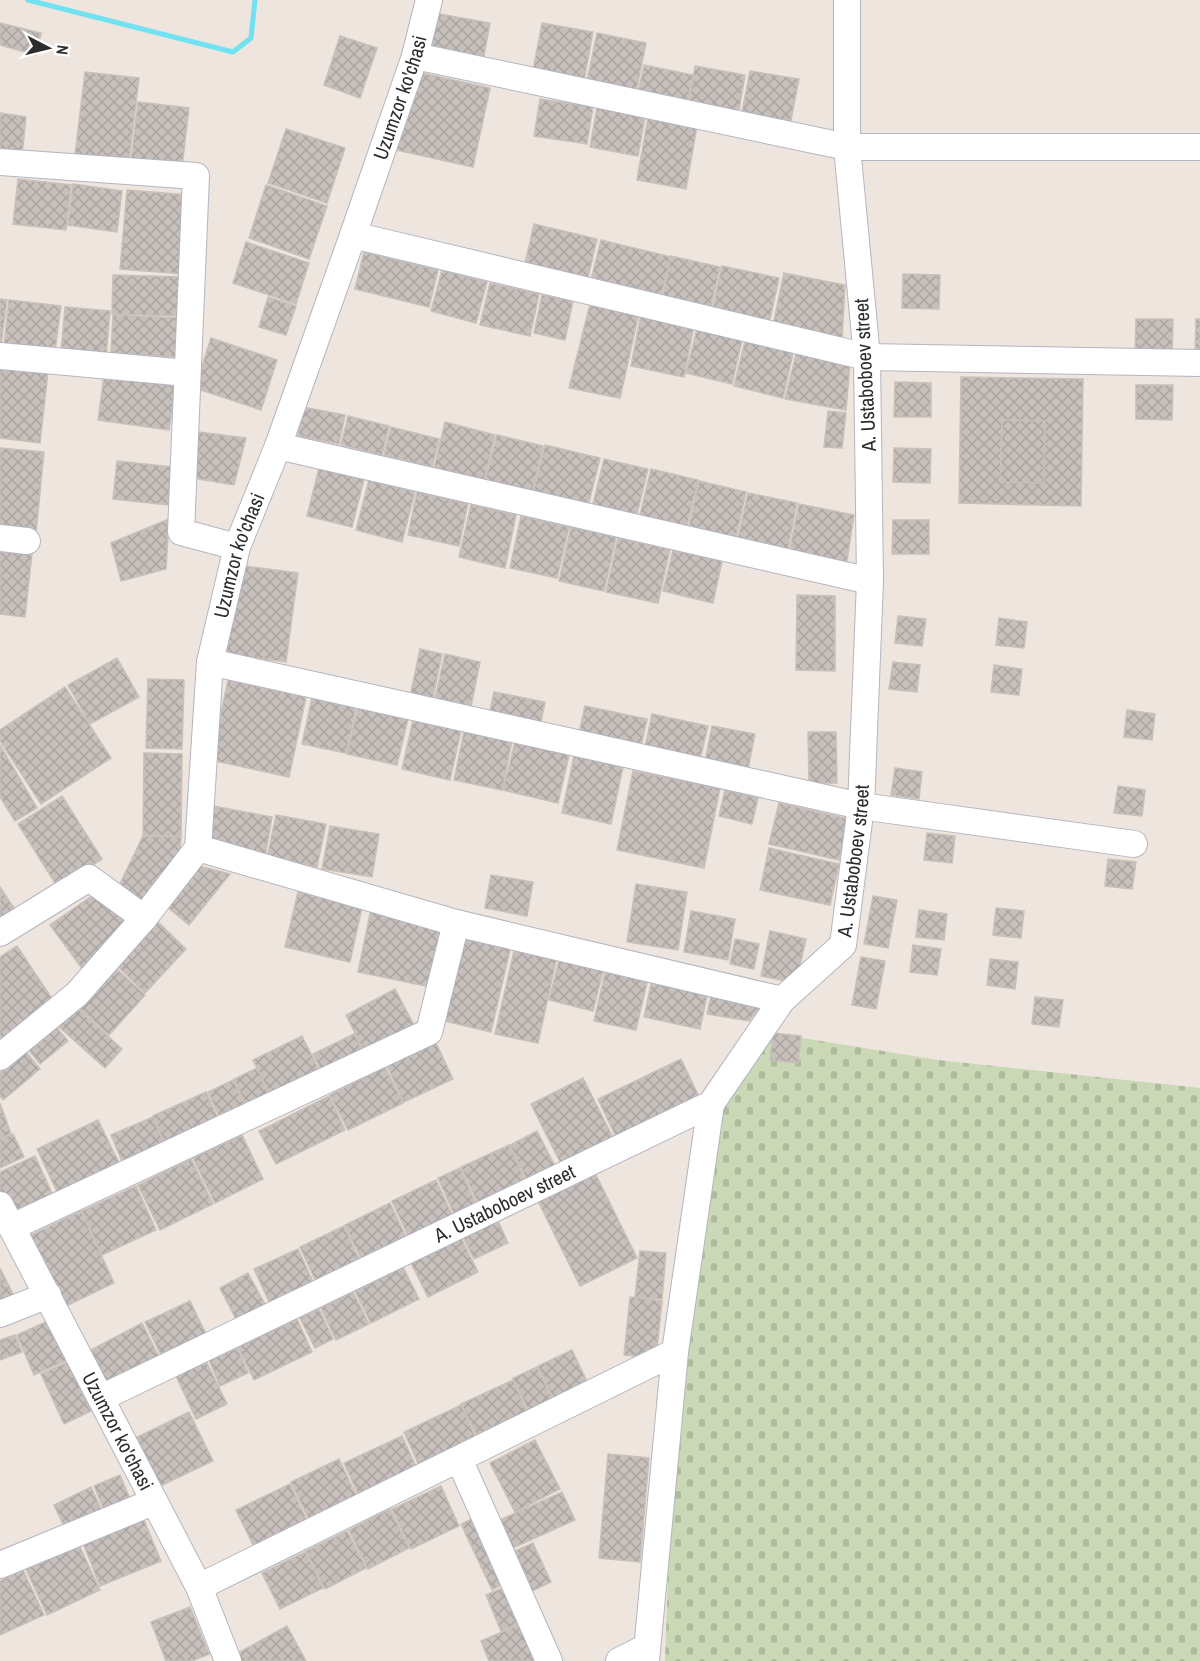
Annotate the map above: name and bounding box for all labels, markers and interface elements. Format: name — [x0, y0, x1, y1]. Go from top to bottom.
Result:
north arrow — [18, 18, 78, 78]
street label: Uzumzor ko'chasi — [366, 32, 433, 163]
text: N — [51, 44, 74, 56]
street label: A. Ustaboboev street — [847, 297, 882, 453]
street label: Uzumzor ko'chasi — [207, 489, 271, 621]
street label: A. Ustaboboev street — [830, 784, 875, 940]
street label: A. Ustaboboev street — [429, 1157, 580, 1249]
street label: Uzumzor ko'chasi — [76, 1367, 160, 1495]

